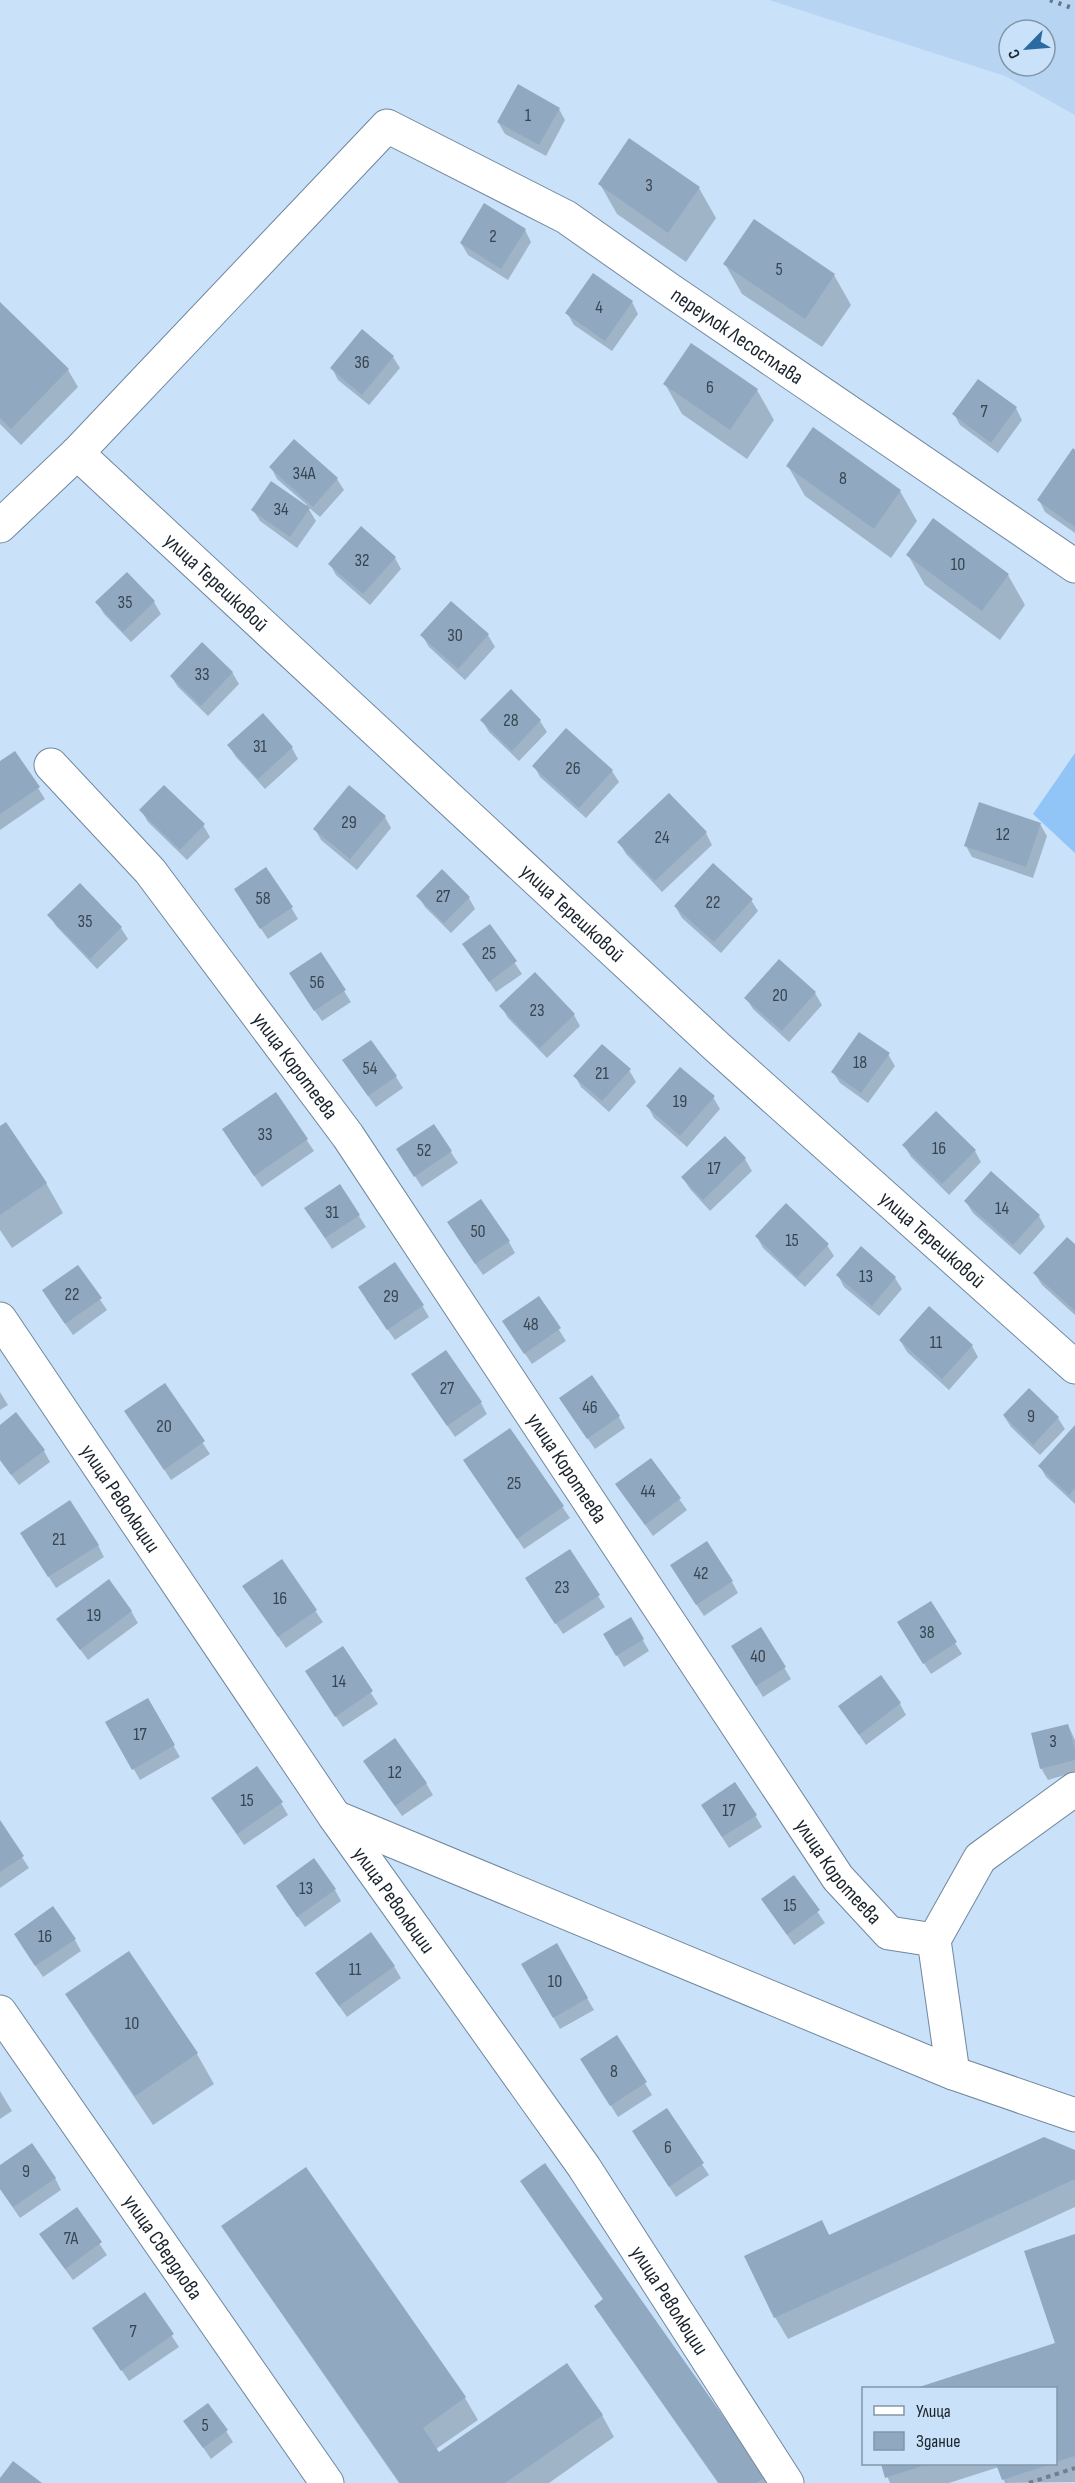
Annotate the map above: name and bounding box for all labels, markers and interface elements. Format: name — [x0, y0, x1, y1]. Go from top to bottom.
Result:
north arrow — [997, 18, 1057, 78]
text: С — [1004, 46, 1025, 61]
house number: 1 — [525, 105, 532, 126]
house number: 3 — [645, 175, 653, 196]
house number: 2 — [489, 226, 497, 247]
house number: 5 — [775, 259, 783, 280]
street label: переулок Лесосплава — [666, 282, 808, 390]
house number: 4 — [595, 297, 603, 318]
house number: 36 — [354, 352, 370, 373]
house number: 6 — [706, 377, 714, 398]
house number: 7 — [980, 401, 988, 422]
house number: 34А — [293, 463, 316, 484]
house number: 8 — [839, 468, 847, 489]
house number: 34 — [273, 499, 289, 520]
street label: улица Терешковой — [159, 528, 274, 637]
house number: 32 — [355, 550, 369, 571]
house number: 10 — [951, 554, 965, 575]
house number: 35 — [118, 592, 132, 613]
house number: 30 — [447, 625, 463, 646]
house number: 33 — [194, 664, 210, 685]
house number: 28 — [503, 710, 519, 731]
house number: 31 — [253, 736, 268, 757]
house number: 26 — [565, 758, 581, 779]
house number: 29 — [341, 812, 357, 833]
house number: 12 — [996, 824, 1010, 845]
house number: 24 — [655, 827, 670, 848]
street label: улица Терешковой — [515, 858, 630, 967]
house number: 27 — [436, 886, 451, 907]
house number: 58 — [255, 888, 271, 909]
house number: 22 — [706, 892, 720, 913]
house number: 35 — [78, 911, 92, 932]
house number: 25 — [482, 943, 496, 964]
house number: 56 — [309, 972, 325, 993]
house number: 20 — [772, 985, 788, 1006]
house number: 23 — [530, 1000, 545, 1021]
street label: улица Коротеева — [247, 1007, 343, 1124]
house number: 18 — [853, 1052, 867, 1073]
house number: 54 — [363, 1058, 378, 1079]
house number: 21 — [595, 1063, 610, 1084]
house number: 19 — [673, 1091, 687, 1112]
house number: 33 — [257, 1124, 273, 1145]
house number: 16 — [932, 1138, 946, 1159]
house number: 52 — [417, 1140, 431, 1161]
house number: 17 — [707, 1158, 722, 1179]
street label: улица Терешковой — [874, 1186, 990, 1293]
house number: 14 — [995, 1198, 1009, 1219]
house number: 31 — [325, 1202, 340, 1223]
house number: 50 — [470, 1221, 486, 1242]
house number: 15 — [785, 1230, 799, 1251]
house number: 13 — [859, 1266, 873, 1287]
house number: 22 — [65, 1284, 79, 1305]
house number: 29 — [383, 1286, 399, 1307]
house number: 48 — [523, 1314, 539, 1335]
house number: 11 — [930, 1332, 943, 1353]
house number: 27 — [440, 1378, 455, 1399]
house number: 46 — [582, 1397, 598, 1418]
house number: 9 — [1027, 1406, 1035, 1427]
street label: улица Коротеева — [522, 1408, 613, 1528]
house number: 20 — [156, 1416, 172, 1437]
street label: улица Революции — [75, 1439, 166, 1557]
house number: 25 — [507, 1473, 521, 1494]
house number: 44 — [640, 1481, 656, 1502]
house number: 21 — [52, 1529, 67, 1550]
house number: 42 — [693, 1563, 709, 1584]
house number: 23 — [555, 1577, 570, 1598]
house number: 16 — [273, 1588, 287, 1609]
house number: 19 — [87, 1605, 101, 1626]
house number: 38 — [919, 1622, 935, 1643]
house number: 40 — [750, 1646, 766, 1667]
house number: 14 — [332, 1671, 346, 1692]
house number: 17 — [133, 1724, 148, 1745]
house number: 3 — [1049, 1731, 1057, 1752]
house number: 12 — [388, 1762, 402, 1783]
house number: 15 — [240, 1790, 254, 1811]
house number: 17 — [722, 1800, 737, 1821]
street label: улица Коротеева — [790, 1814, 887, 1929]
street label: улица Революции — [348, 1842, 440, 1958]
house number: 13 — [299, 1878, 313, 1899]
house number: 15 — [783, 1895, 797, 1916]
house number: 16 — [38, 1926, 52, 1947]
house number: 11 — [349, 1959, 362, 1980]
house number: 10 — [548, 1971, 562, 1992]
house number: 10 — [125, 2013, 139, 2034]
house number: 8 — [610, 2061, 618, 2082]
house number: 6 — [664, 2137, 672, 2158]
house number: 9 — [22, 2161, 30, 2182]
street label: улица Свердлова — [118, 2190, 208, 2304]
house number: 7А — [64, 2228, 79, 2249]
street label: улица Революции — [625, 2241, 714, 2359]
house number: 7 — [129, 2321, 137, 2342]
legend — [862, 2387, 1057, 2465]
text: Улица — [916, 2401, 951, 2422]
house number: 5 — [201, 2415, 209, 2436]
text: Здание — [916, 2431, 961, 2452]

